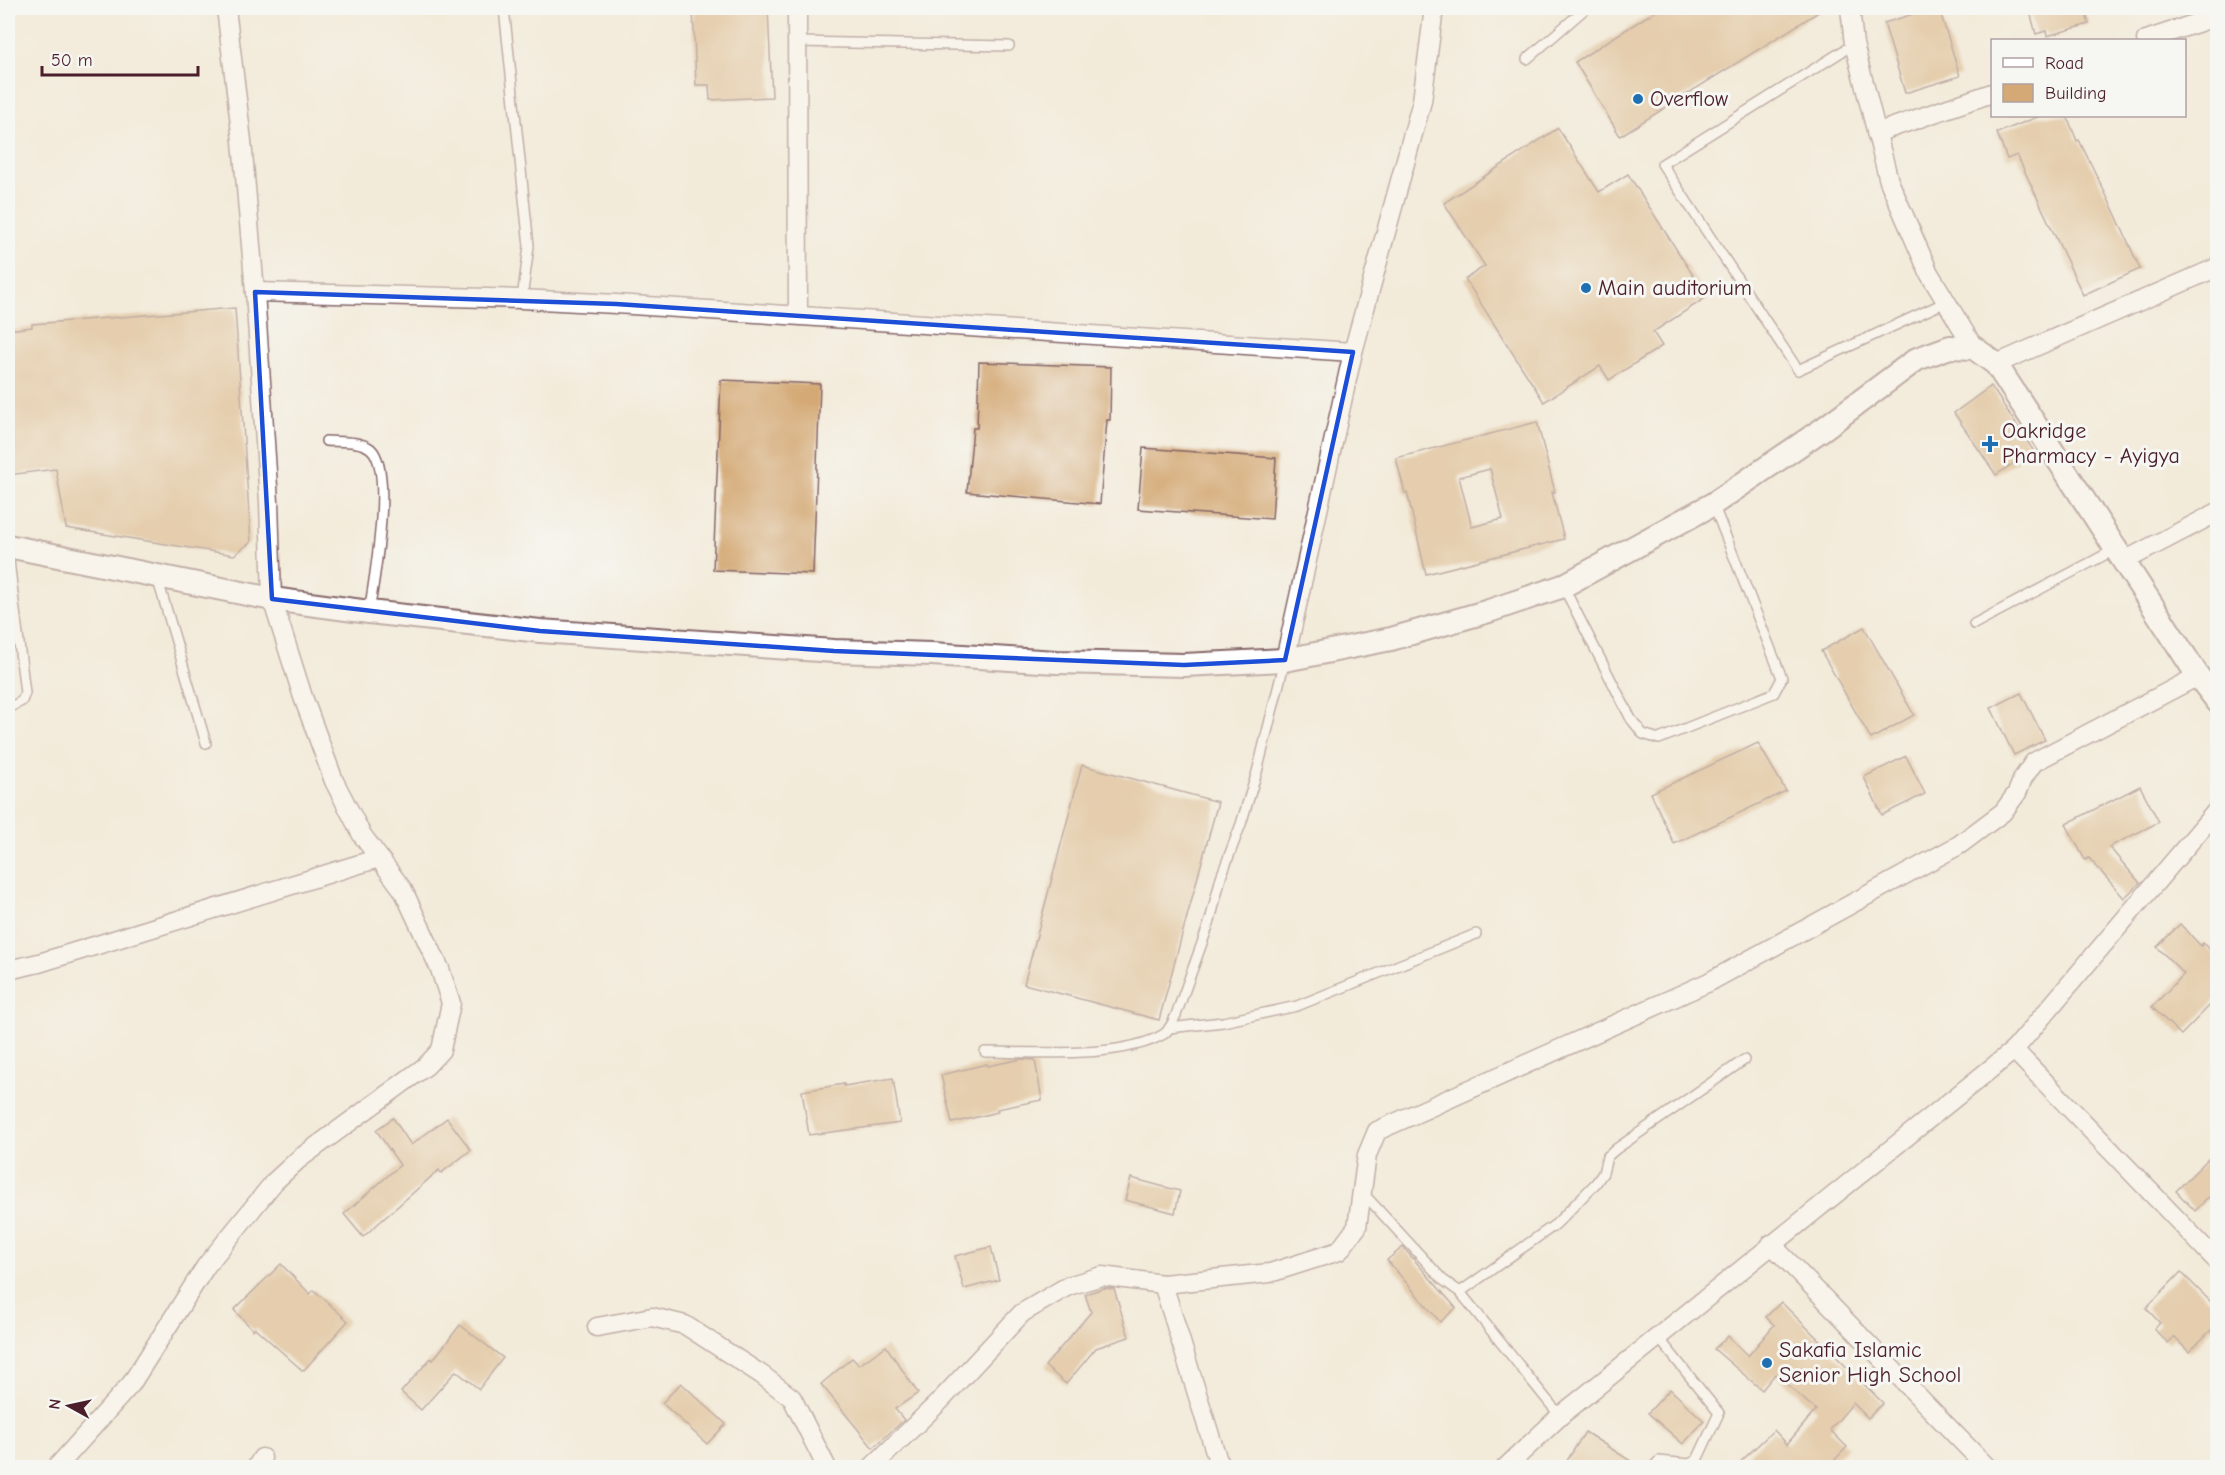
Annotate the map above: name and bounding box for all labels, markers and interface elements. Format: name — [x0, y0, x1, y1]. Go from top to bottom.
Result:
scale bar — [42, 39, 198, 77]
legend — [1991, 39, 2186, 117]
text: 50 m — [51, 50, 93, 71]
text: Road — [2045, 53, 2084, 74]
text: Building — [2045, 83, 2107, 104]
place label: Overflow — [1650, 86, 1728, 112]
marker: Overflow — [1631, 92, 1645, 106]
place label: Main auditorium — [1598, 275, 1752, 301]
marker: Main auditorium — [1579, 281, 1593, 295]
place label: Oakridge Pharmacy - Ayigya — [2002, 418, 2180, 469]
marker: Oakridge Pharmacy - Ayigya — [1983, 437, 1997, 451]
place label: Sakafia Islamic Senior High School — [1779, 1337, 1961, 1388]
marker: Sakafia Islamic Senior High School — [1760, 1356, 1774, 1370]
north arrow — [39, 1376, 99, 1436]
text: N — [45, 1398, 65, 1410]

